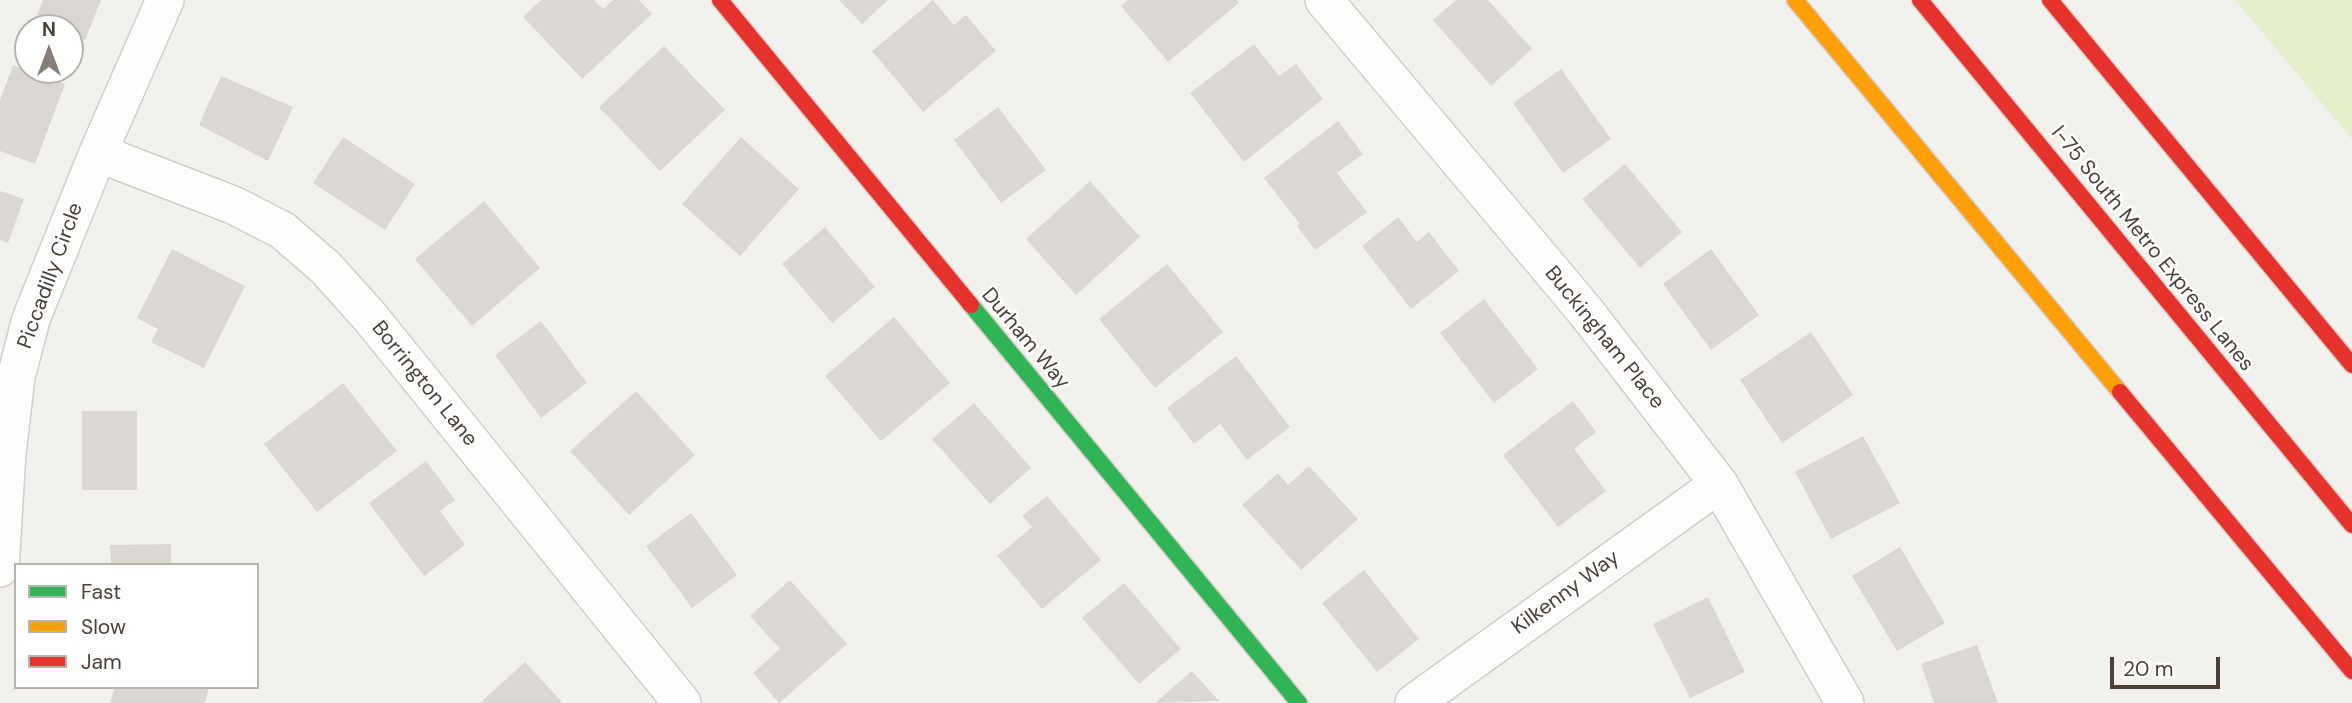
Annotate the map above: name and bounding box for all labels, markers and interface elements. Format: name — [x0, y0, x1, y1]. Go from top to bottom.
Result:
north arrow — [14, 14, 84, 84]
text: N — [42, 17, 56, 42]
street label: I-75 South Metro Express Lanes — [2045, 121, 2259, 377]
street label: Piccadilly Circle — [13, 200, 89, 352]
street label: Buckingham Place — [1539, 262, 1669, 414]
street label: Durham Way — [975, 283, 1075, 395]
street label: Borrington Lane — [366, 316, 482, 452]
street label: Kilkenny Way — [1507, 546, 1625, 640]
legend — [14, 563, 259, 689]
text: Fast — [81, 578, 121, 606]
text: Slow — [81, 613, 126, 641]
scale bar — [2114, 644, 2224, 688]
text: Jam — [81, 648, 122, 676]
text: 20 m — [2123, 655, 2174, 683]

